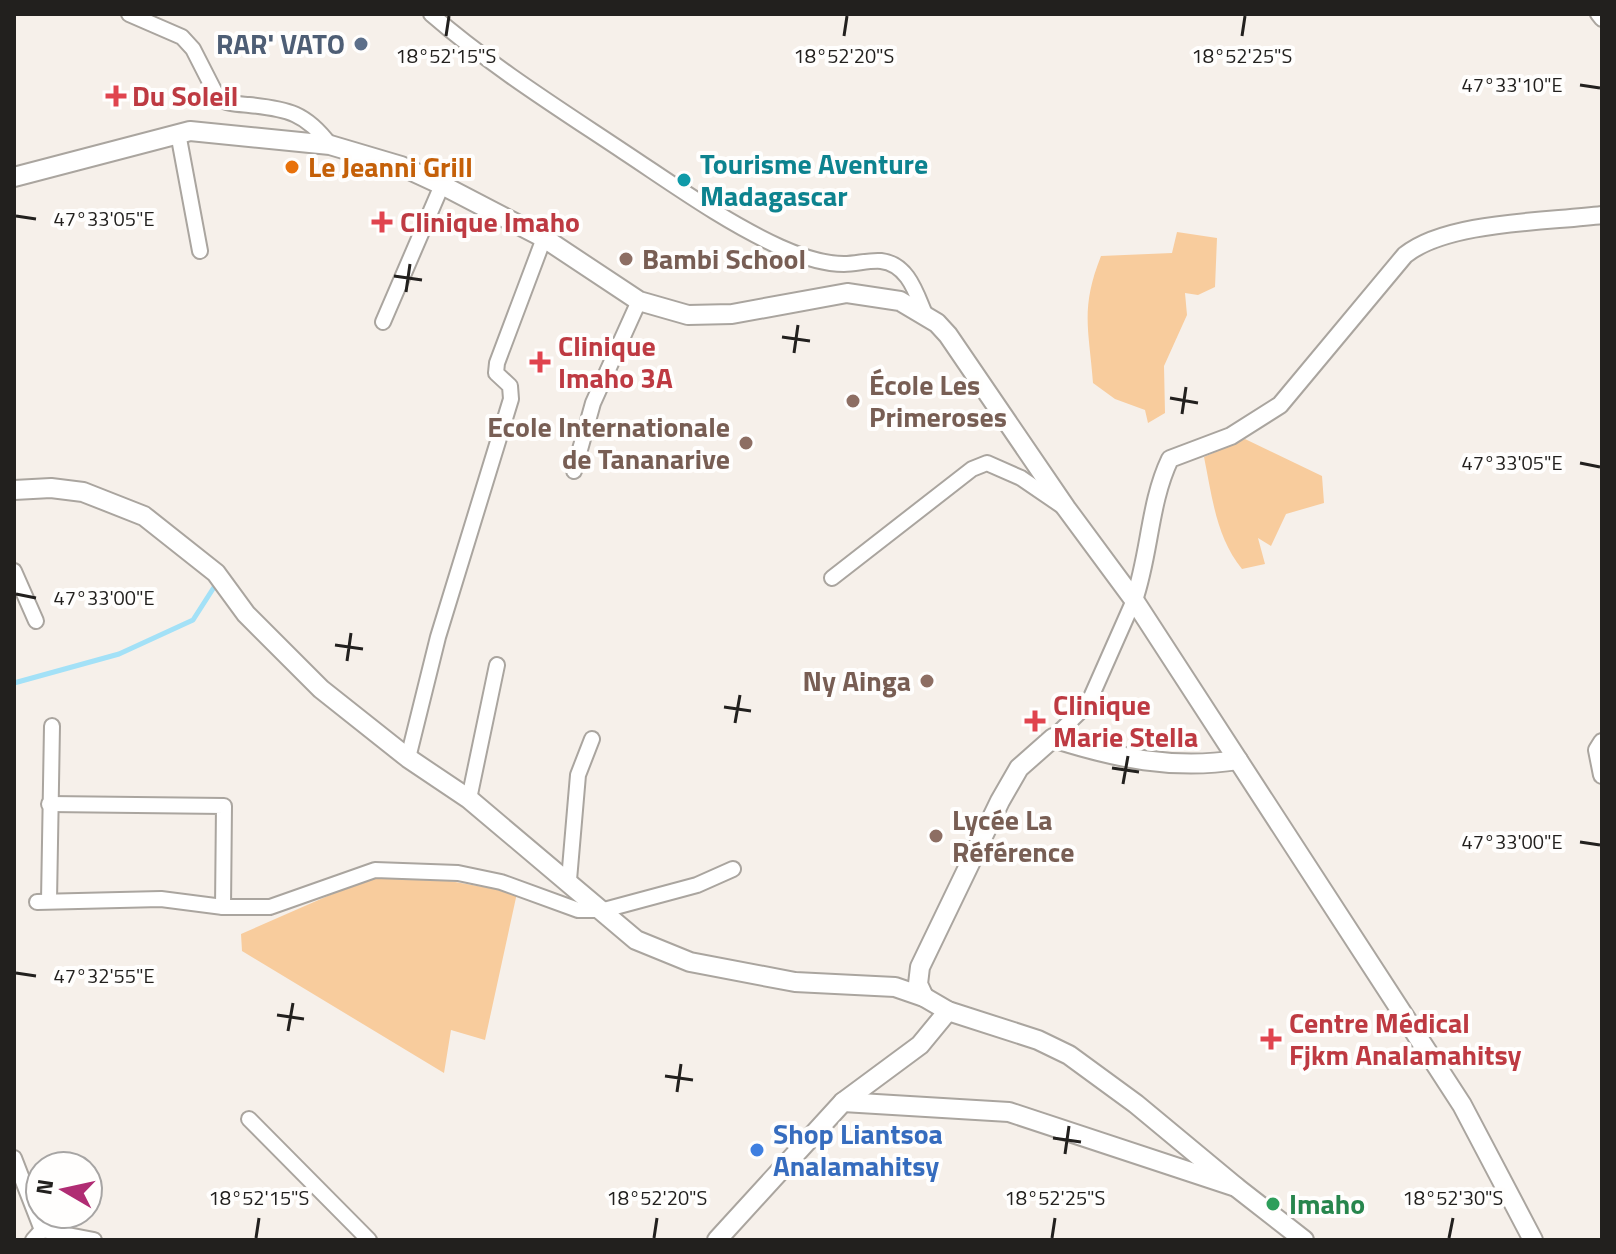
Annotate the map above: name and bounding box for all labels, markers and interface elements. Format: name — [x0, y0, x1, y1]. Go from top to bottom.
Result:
place label: RAR' VATO — [216, 22, 345, 65]
marker: RAR' VATO — [352, 35, 370, 53]
text: 18°52'15"S — [396, 40, 496, 71]
text: 18°52'20"S — [794, 40, 894, 71]
text: 18°52'25"S — [1192, 40, 1292, 71]
text: 47°33'10"E — [1461, 69, 1563, 100]
place label: Du Soleil — [132, 74, 238, 117]
marker: Du Soleil — [107, 87, 125, 105]
place label: Tourisme Aventure Madagascar — [700, 142, 928, 217]
place label: Le Jeanni Grill — [308, 145, 473, 188]
marker: Le Jeanni Grill — [283, 158, 301, 176]
marker: Tourisme Aventure Madagascar — [675, 171, 693, 189]
place label: Clinique Imaho — [400, 200, 580, 243]
text: 47°33'05"E — [53, 203, 155, 234]
marker: Clinique Imaho — [371, 211, 393, 233]
place label: Bambi School — [642, 237, 806, 280]
marker: Bambi School — [617, 250, 635, 268]
place label: Clinique Imaho 3A — [558, 324, 673, 399]
marker: Clinique Imaho 3A — [529, 351, 551, 373]
place label: École Les Primeroses — [869, 363, 1007, 438]
marker: École Les Primeroses — [844, 392, 862, 410]
place label: Ecole Internationale de Tananarive — [487, 405, 730, 480]
marker: Ecole Internationale de Tananarive — [737, 434, 755, 452]
text: 47°33'05"E — [1461, 447, 1563, 478]
text: 47°33'00"E — [53, 582, 155, 613]
place label: Ny Ainga — [803, 659, 911, 702]
marker: Ny Ainga — [918, 672, 936, 690]
place label: Clinique Marie Stella — [1053, 683, 1198, 758]
marker: Clinique Marie Stella — [1024, 710, 1046, 732]
place label: Lycée La Référence — [952, 798, 1074, 873]
text: 47°33'00"E — [1461, 826, 1563, 857]
marker: Lycée La Référence — [927, 827, 945, 845]
text: 47°32'55"E — [53, 960, 155, 991]
place label: Centre Médical Fjkm Analamahitsy — [1289, 1001, 1521, 1076]
marker: Centre Médical Fjkm Analamahitsy — [1260, 1028, 1282, 1050]
place label: Shop Liantsoa Analamahitsy — [773, 1112, 943, 1187]
marker: Shop Liantsoa Analamahitsy — [748, 1141, 766, 1159]
north arrow — [24, 1150, 104, 1230]
text: N — [26, 1177, 62, 1197]
text: 18°52'15"S — [209, 1182, 309, 1213]
text: 18°52'20"S — [607, 1182, 707, 1213]
text: 18°52'25"S — [1005, 1182, 1105, 1213]
place label: Imaho — [1289, 1182, 1365, 1225]
text: 18°52'30"S — [1403, 1182, 1503, 1213]
marker: Imaho — [1264, 1195, 1282, 1213]

